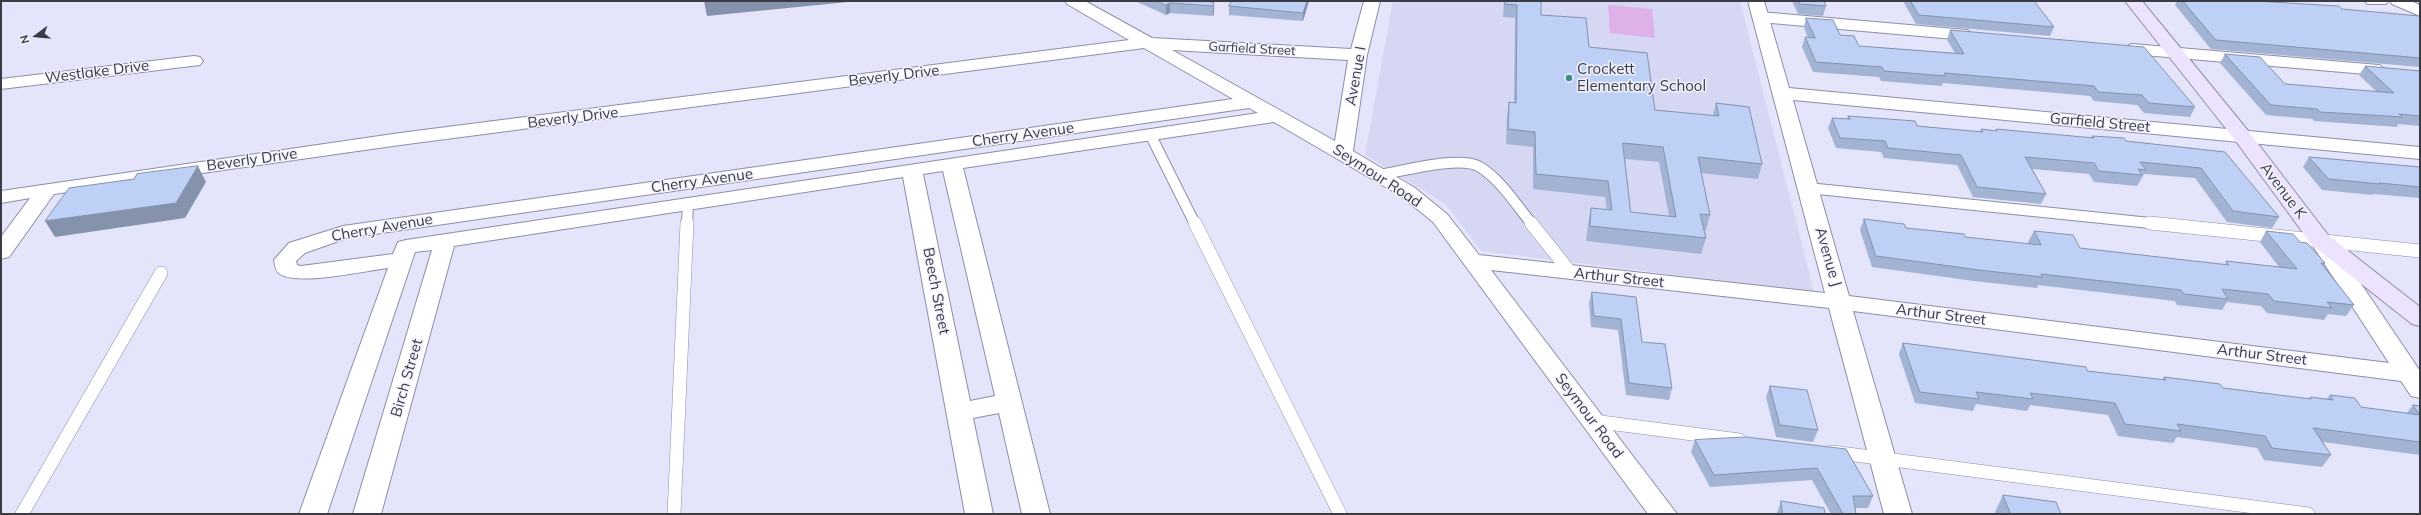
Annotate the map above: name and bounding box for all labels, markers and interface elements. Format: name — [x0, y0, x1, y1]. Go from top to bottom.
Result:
north arrow — [16, 16, 56, 56]
text: N — [17, 33, 32, 45]
street label: Garfield Street — [1208, 39, 1296, 59]
street label: Avenue I — [1342, 45, 1370, 107]
street label: Westlake Drive — [44, 57, 150, 87]
place label: Crockett Elementary School — [1577, 60, 1706, 95]
street label: Beverly Drive — [848, 61, 940, 91]
marker: Crockett Elementary School — [1564, 73, 1574, 83]
street label: Beverly Drive — [527, 103, 619, 133]
street label: Garfield Street — [2049, 110, 2151, 136]
street label: Cherry Avenue — [971, 119, 1075, 151]
street label: Seymour Road — [1329, 141, 1425, 211]
street label: Beverly Drive — [205, 145, 299, 175]
street label: Avenue K — [2256, 159, 2310, 223]
street label: Cherry Avenue — [650, 165, 754, 197]
street label: Cherry Avenue — [330, 210, 434, 246]
street label: Avenue J — [1811, 225, 1845, 289]
street label: Beech Street — [919, 246, 953, 336]
street label: Arthur Street — [1573, 264, 1665, 292]
street label: Arthur Street — [1895, 301, 1987, 329]
street label: Birch Street — [387, 337, 427, 419]
street label: Arthur Street — [2216, 341, 2308, 369]
street label: Seymour Road — [1551, 370, 1627, 462]

